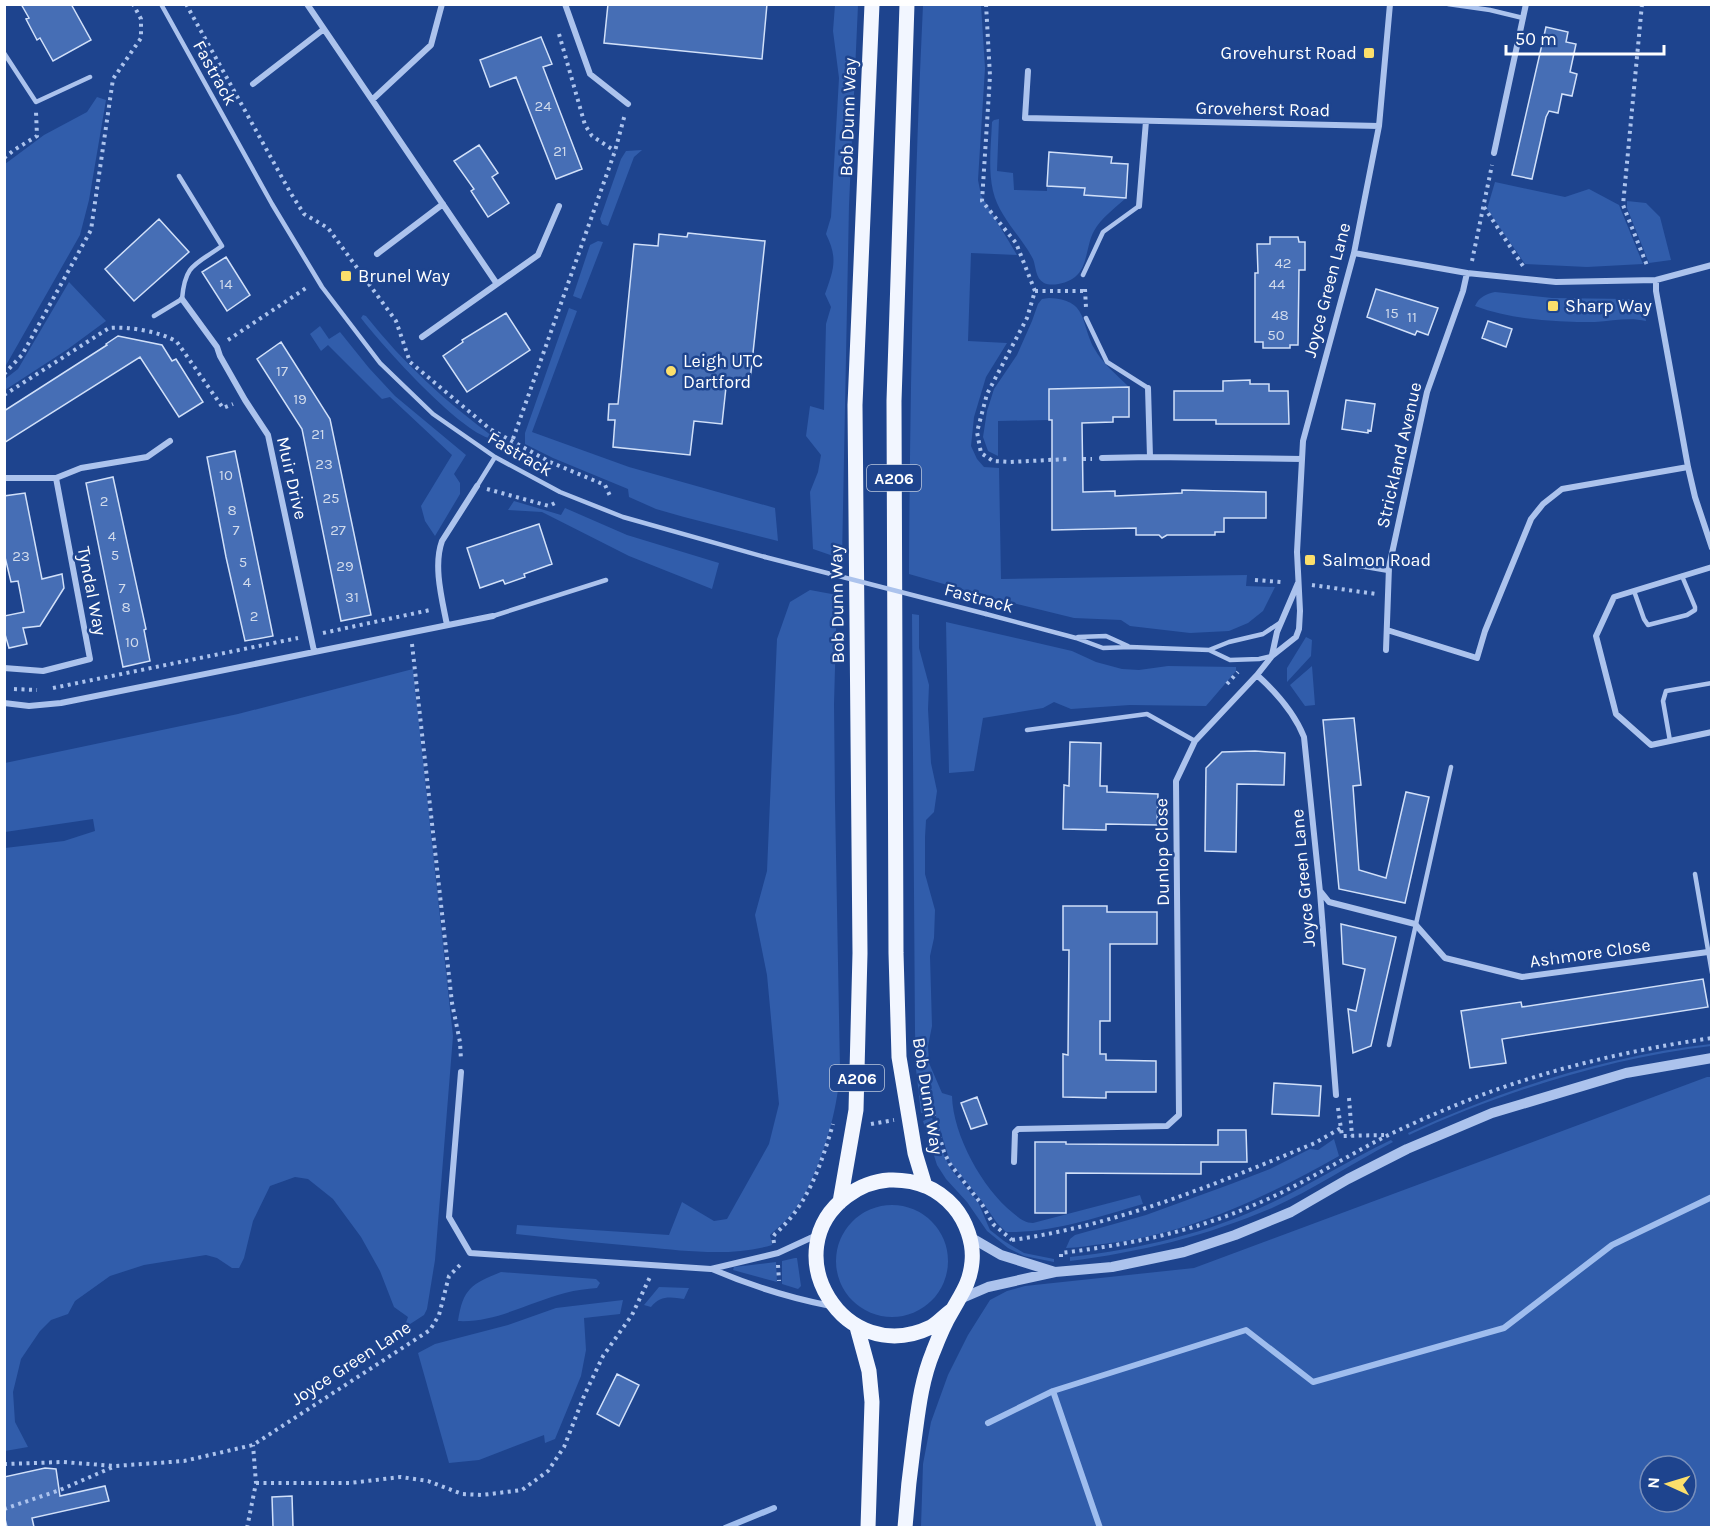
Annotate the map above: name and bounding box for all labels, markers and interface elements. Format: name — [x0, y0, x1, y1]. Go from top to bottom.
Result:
scale bar — [1506, 18, 1664, 56]
text: 50 m — [1515, 28, 1557, 50]
street label: Fastrack — [188, 37, 242, 109]
place label: Grovehurst Road — [1221, 42, 1357, 64]
marker: Grovehurst Road — [1362, 46, 1376, 60]
street label: Bob Dunn Way — [835, 57, 861, 177]
house number: 24 — [534, 97, 552, 115]
street label: Groveherst Road — [1195, 97, 1331, 121]
house number: 21 — [553, 142, 567, 160]
street label: Joyce Green Lane — [1298, 220, 1356, 360]
house number: 42 — [1274, 254, 1292, 272]
place label: Brunel Way — [358, 265, 450, 287]
marker: Brunel Way — [339, 269, 353, 283]
house number: 14 — [219, 275, 233, 293]
house number: 44 — [1269, 275, 1286, 293]
place label: Sharp Way — [1565, 295, 1652, 317]
marker: Sharp Way — [1546, 299, 1560, 313]
house number: 15 — [1385, 304, 1399, 322]
house number: 48 — [1271, 306, 1289, 324]
house number: 11 — [1407, 308, 1417, 326]
house number: 50 — [1267, 326, 1285, 344]
place label: Leigh UTC Dartford — [683, 350, 763, 393]
house number: 17 — [276, 362, 288, 380]
marker: Leigh UTC Dartford — [664, 364, 678, 378]
street label: Strickland Avenue — [1372, 380, 1426, 530]
house number: 19 — [293, 390, 307, 408]
house number: 21 — [311, 425, 325, 443]
street label: Fastrack — [484, 427, 556, 481]
street label: Muir Drive — [272, 434, 312, 522]
house number: 23 — [315, 455, 333, 473]
road number: A206 — [867, 465, 921, 491]
house number: 10 — [219, 466, 233, 484]
house number: 25 — [322, 489, 340, 507]
house number: 2 — [100, 492, 108, 510]
house number: 8 — [227, 501, 237, 519]
house number: 7 — [232, 521, 240, 539]
house number: 27 — [330, 521, 346, 539]
house number: 4 — [108, 527, 117, 545]
street label: Tyndal Way — [73, 544, 112, 638]
street label: Bob Dunn Way — [825, 544, 849, 663]
house number: 5 — [111, 546, 119, 564]
house number: 23 — [12, 547, 30, 565]
place label: Salmon Road — [1322, 549, 1431, 571]
house number: 5 — [239, 553, 247, 571]
marker: Salmon Road — [1303, 553, 1317, 567]
house number: 29 — [336, 557, 354, 575]
house number: 4 — [243, 573, 252, 591]
street label: Fastrack — [942, 578, 1016, 618]
house number: 7 — [118, 579, 126, 597]
house number: 31 — [345, 588, 359, 606]
house number: 8 — [121, 598, 131, 616]
house number: 2 — [250, 607, 258, 625]
house number: 10 — [125, 633, 139, 651]
street label: Dunlop Close — [1150, 798, 1174, 906]
street label: Joyce Green Lane — [1286, 808, 1320, 948]
street label: Ashmore Close — [1528, 934, 1652, 972]
street label: Bob Dunn Way — [908, 1036, 948, 1157]
road number: A206 — [830, 1065, 884, 1091]
street label: Joyce Green Lane — [287, 1316, 415, 1410]
north arrow — [1638, 1454, 1698, 1514]
text: N — [1644, 1477, 1663, 1489]

